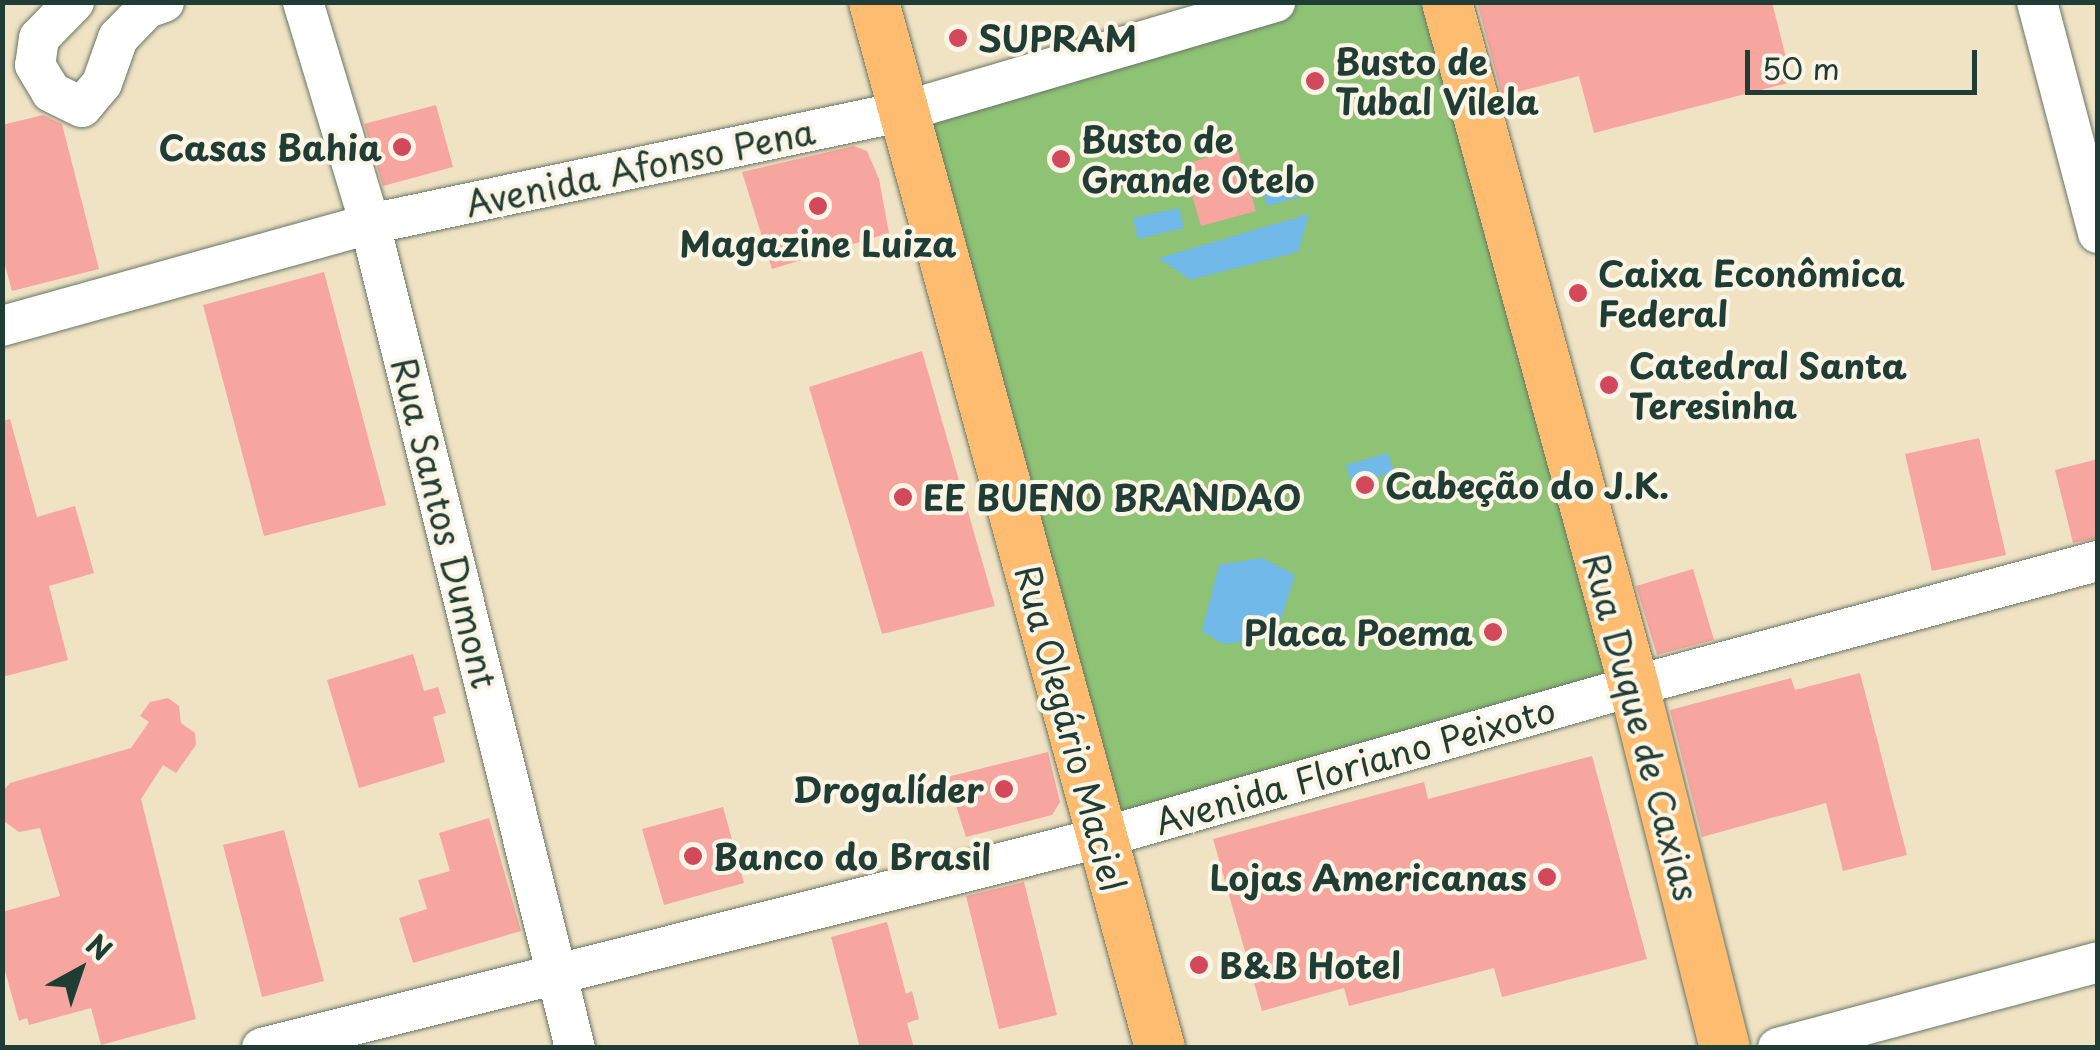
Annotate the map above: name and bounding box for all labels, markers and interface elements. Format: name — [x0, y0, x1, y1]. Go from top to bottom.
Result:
place label: SUPRAM — [978, 17, 1137, 59]
marker: SUPRAM — [947, 27, 969, 49]
scale bar — [1750, 30, 1982, 92]
place label: Busto de Tubal Vilela — [1335, 40, 1540, 122]
text: 50 m — [1762, 45, 1840, 90]
marker: Busto de Tubal Vilela — [1304, 70, 1326, 92]
street label: Avenida Afonso Pena — [462, 110, 818, 224]
place label: Busto de Grande Otelo — [1081, 118, 1316, 200]
place label: Casas Bahia — [158, 126, 382, 168]
marker: Casas Bahia — [391, 136, 413, 158]
marker: Busto de Grande Otelo — [1050, 148, 1072, 170]
marker: Magazine Luiza — [807, 195, 829, 217]
place label: Magazine Luiza — [679, 222, 957, 264]
place label: Caixa Econômica Federal — [1598, 252, 1906, 334]
marker: Caixa Econômica Federal — [1567, 282, 1589, 304]
place label: Catedral Santa Teresinha — [1629, 344, 1907, 426]
street label: Rua Santos Dumont — [383, 353, 507, 693]
marker: Catedral Santa Teresinha — [1598, 374, 1620, 396]
place label: Cabeção do J.K. — [1385, 464, 1669, 506]
marker: Cabeção do J.K. — [1354, 474, 1376, 496]
place label: EE BUENO BRANDAO — [923, 476, 1305, 518]
marker: EE BUENO BRANDAO — [892, 486, 914, 508]
street label: Rua Duque de Caxias — [1575, 546, 1709, 908]
street label: Rua Olegário Maciel — [1007, 559, 1135, 897]
place label: Placa Poema — [1245, 611, 1473, 653]
marker: Placa Poema — [1482, 621, 1504, 643]
street label: Avenida Floriano Peixoto — [1151, 688, 1559, 842]
place label: Drogalíder — [793, 768, 984, 810]
marker: Drogalíder — [993, 778, 1015, 800]
place label: Banco do Brasil — [713, 835, 993, 877]
marker: Banco do Brasil — [682, 845, 704, 867]
place label: Lojas Americanas — [1212, 856, 1527, 898]
marker: Lojas Americanas — [1536, 866, 1558, 888]
north arrow — [30, 920, 130, 1020]
text: N — [77, 923, 122, 970]
place label: B&B Hotel — [1219, 944, 1402, 986]
marker: B&B Hotel — [1188, 954, 1210, 976]

